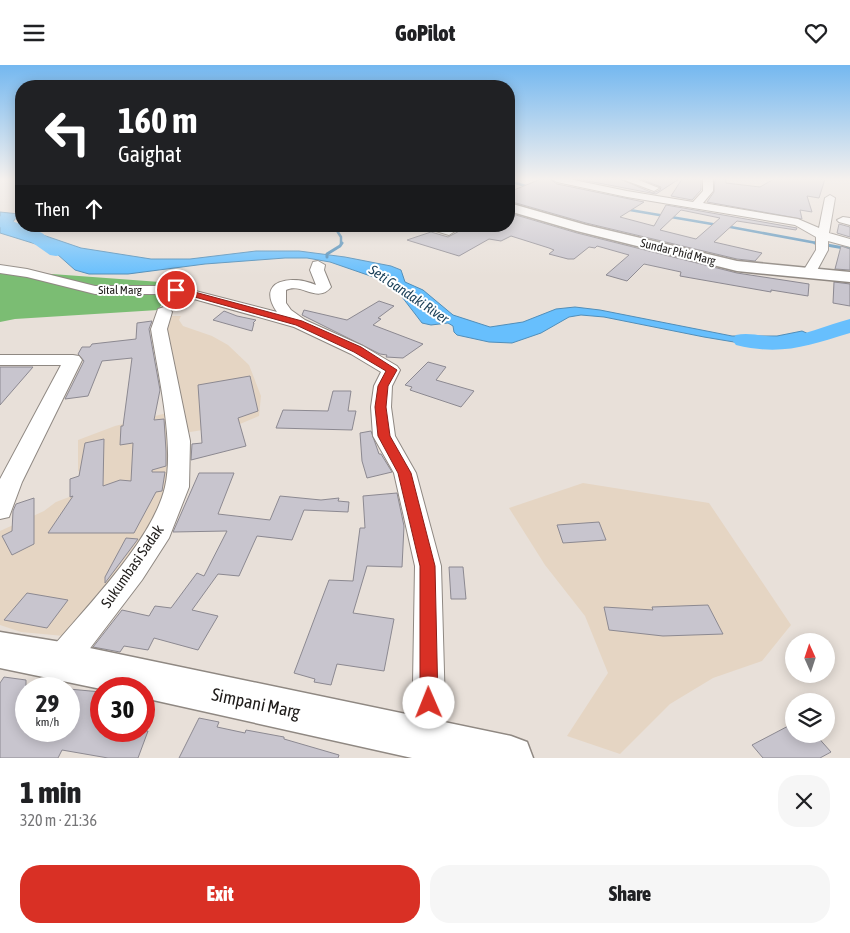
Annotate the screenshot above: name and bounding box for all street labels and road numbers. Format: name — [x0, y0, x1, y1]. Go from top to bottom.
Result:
street label: Sundar Phid Marg — [639, 236, 718, 268]
street label: Sital Marg — [98, 283, 143, 297]
street label: Sukumbasi Sadak — [97, 521, 167, 611]
street label: Simpani Marg — [210, 683, 302, 723]

